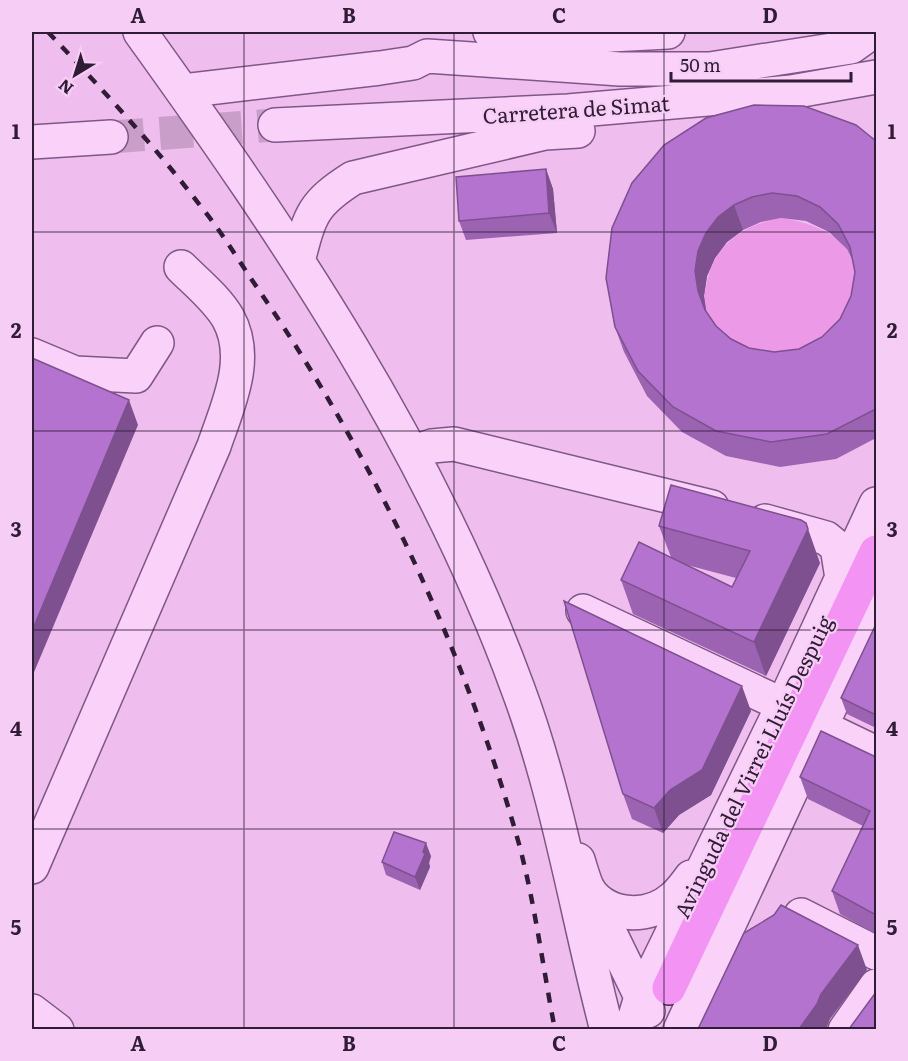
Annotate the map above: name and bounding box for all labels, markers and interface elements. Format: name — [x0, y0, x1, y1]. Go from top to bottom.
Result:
text: A — [130, 0, 146, 29]
text: B — [342, 0, 356, 29]
text: C — [552, 0, 566, 29]
text: D — [762, 0, 778, 29]
north arrow — [45, 45, 105, 105]
scale bar — [671, 45, 851, 83]
text: 50 m — [680, 51, 721, 78]
text: N — [52, 74, 78, 101]
street label: Carretera de Simat — [482, 86, 671, 130]
text: 1 — [12, 115, 20, 145]
text: 1 — [888, 115, 896, 145]
text: 2 — [11, 314, 22, 344]
text: 2 — [887, 314, 898, 344]
text: 3 — [10, 513, 22, 543]
text: 3 — [886, 513, 898, 543]
street label: Avinguda del Virrei Lluís Despuig — [665, 609, 839, 923]
text: 4 — [10, 712, 22, 742]
text: 4 — [886, 712, 898, 742]
text: 5 — [11, 911, 22, 941]
text: 5 — [887, 911, 898, 941]
text: A — [130, 1027, 146, 1057]
text: B — [342, 1027, 356, 1057]
text: C — [552, 1027, 566, 1057]
text: D — [762, 1027, 778, 1057]

